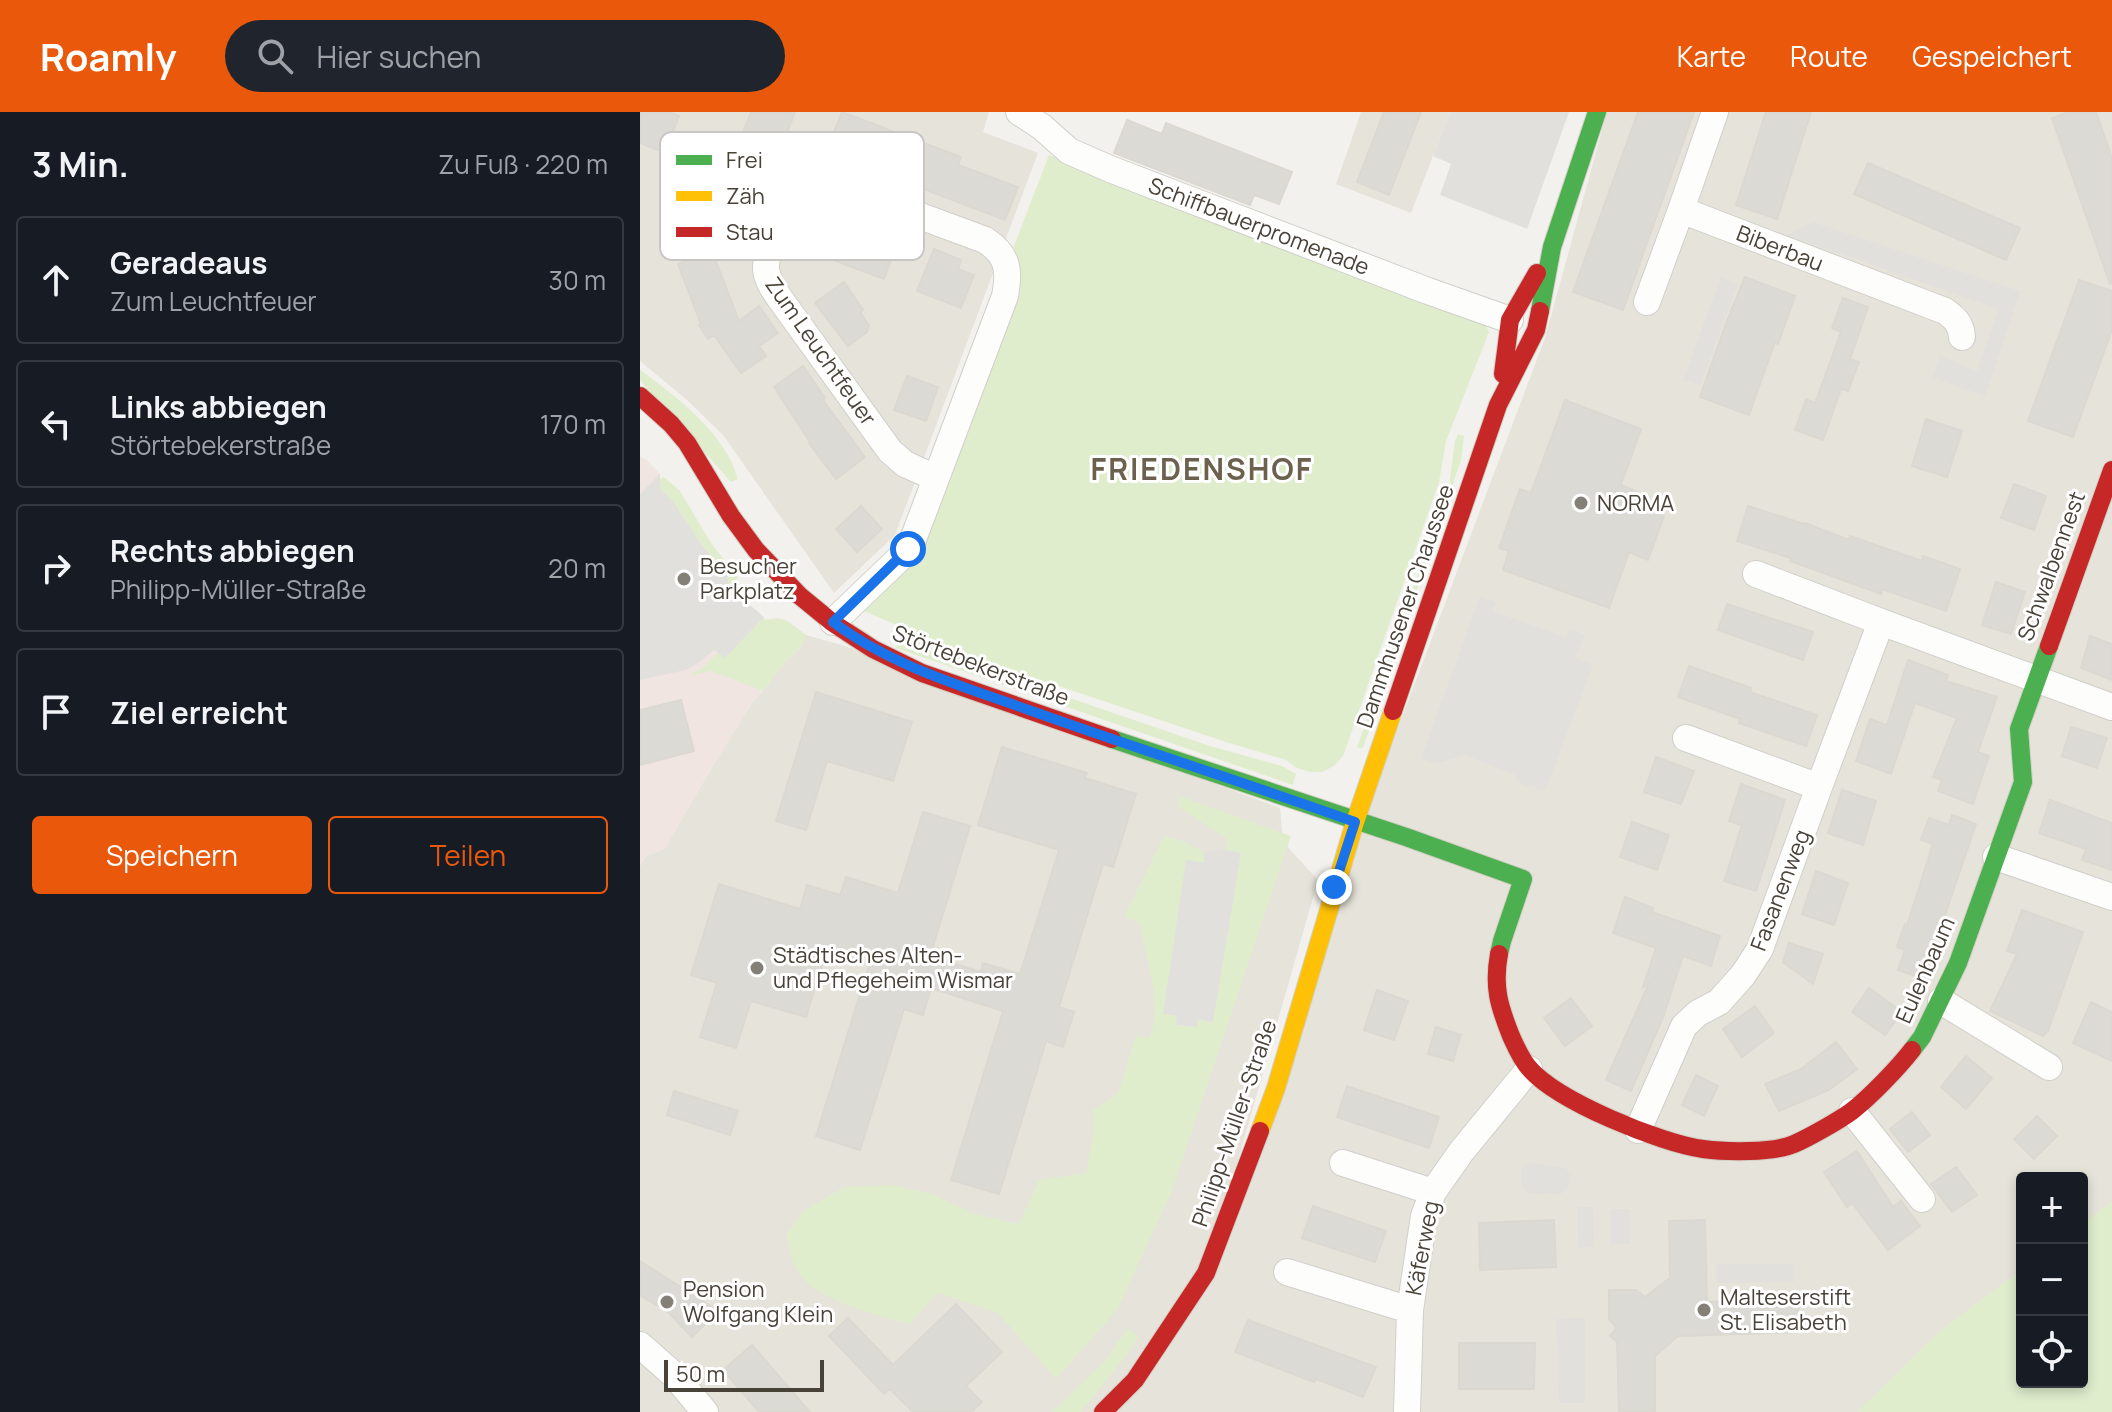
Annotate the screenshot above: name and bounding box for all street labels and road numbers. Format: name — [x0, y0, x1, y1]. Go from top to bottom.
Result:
street label: Schiffbauerpromenade — [1144, 170, 1374, 282]
street label: Biberbau — [1732, 218, 1828, 278]
street label: Zum Leuchtfeuer — [759, 271, 883, 431]
street label: Dammhusener Chaussee — [1349, 480, 1461, 732]
street label: Schwalbennest — [2010, 487, 2092, 645]
street label: Störtebekerstraße — [888, 617, 1074, 713]
street label: Fasanenweg — [1743, 825, 1817, 955]
street label: Eulenbaum — [1888, 912, 1962, 1028]
street label: Philipp-Müller-Straße — [1184, 1015, 1284, 1230]
street label: Käferweg — [1398, 1198, 1446, 1298]

